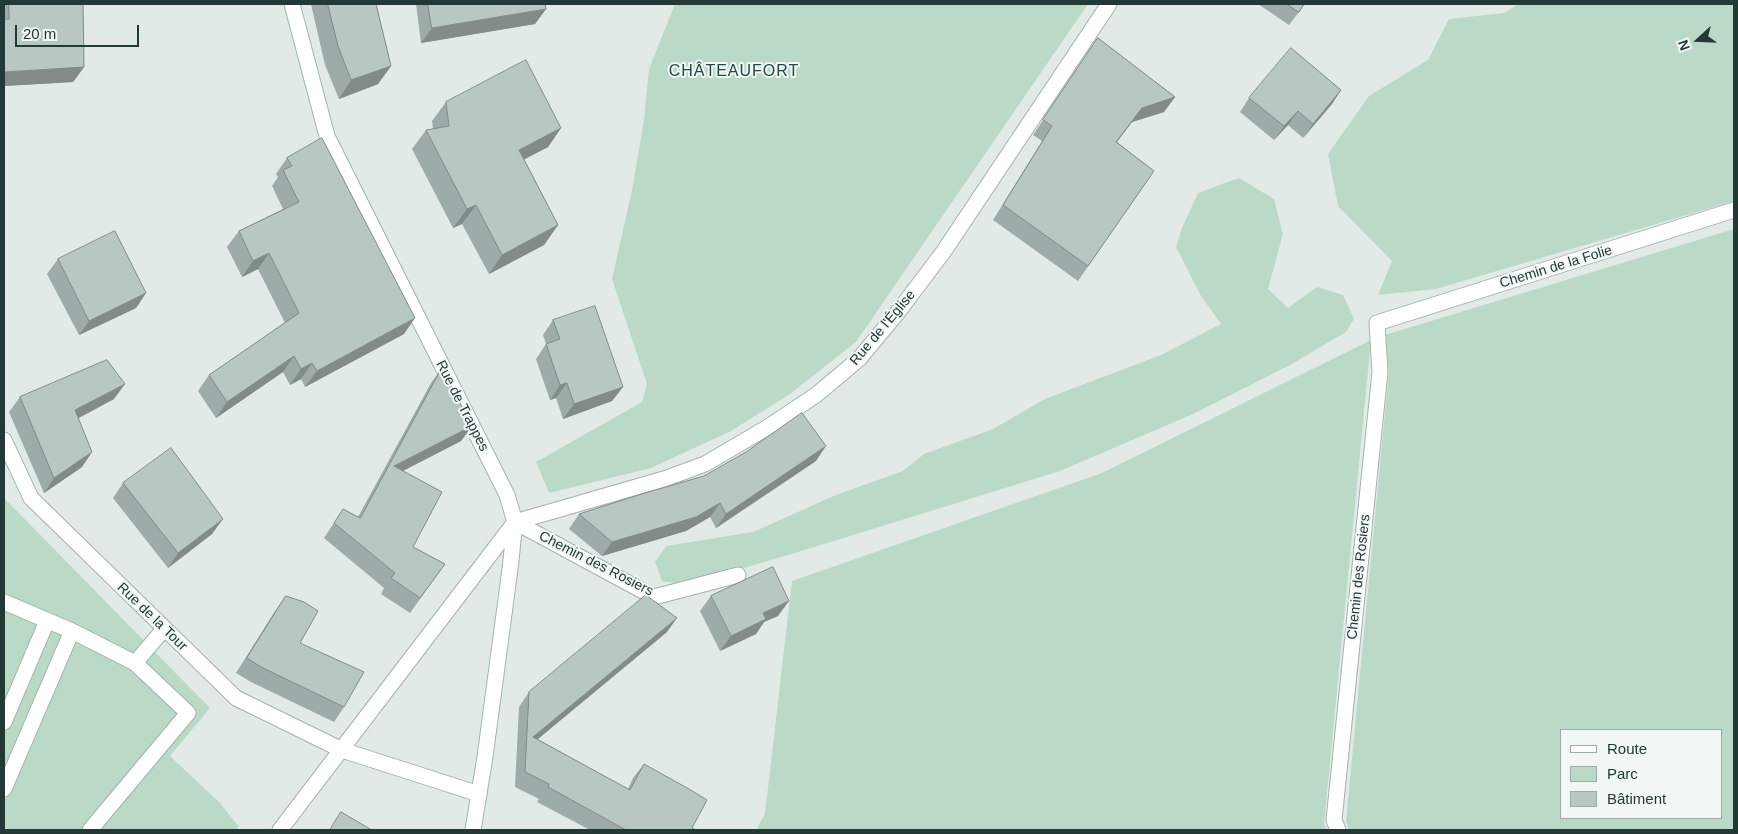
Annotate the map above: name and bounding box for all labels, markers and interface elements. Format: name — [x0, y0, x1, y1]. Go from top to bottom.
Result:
scale bar — [18, 15, 141, 47]
north arrow — [1673, 15, 1723, 65]
text: 20 m — [23, 25, 56, 42]
text: N — [1675, 38, 1693, 53]
district label: CHÂTEAUFORT — [667, 62, 801, 82]
street label: Chemin de la Folie — [1498, 242, 1614, 292]
street label: Rue de l'Église — [847, 287, 919, 369]
street label: Rue de Trappes — [432, 358, 492, 454]
street label: Chemin des Rosiers — [1344, 513, 1374, 641]
street label: Chemin des Rosiers — [536, 528, 656, 600]
street label: Rue de la Tour — [113, 579, 191, 655]
legend — [1560, 729, 1723, 819]
text: Route — [1607, 740, 1647, 757]
text: Parc — [1607, 765, 1638, 782]
text: Bâtiment — [1607, 790, 1666, 807]

